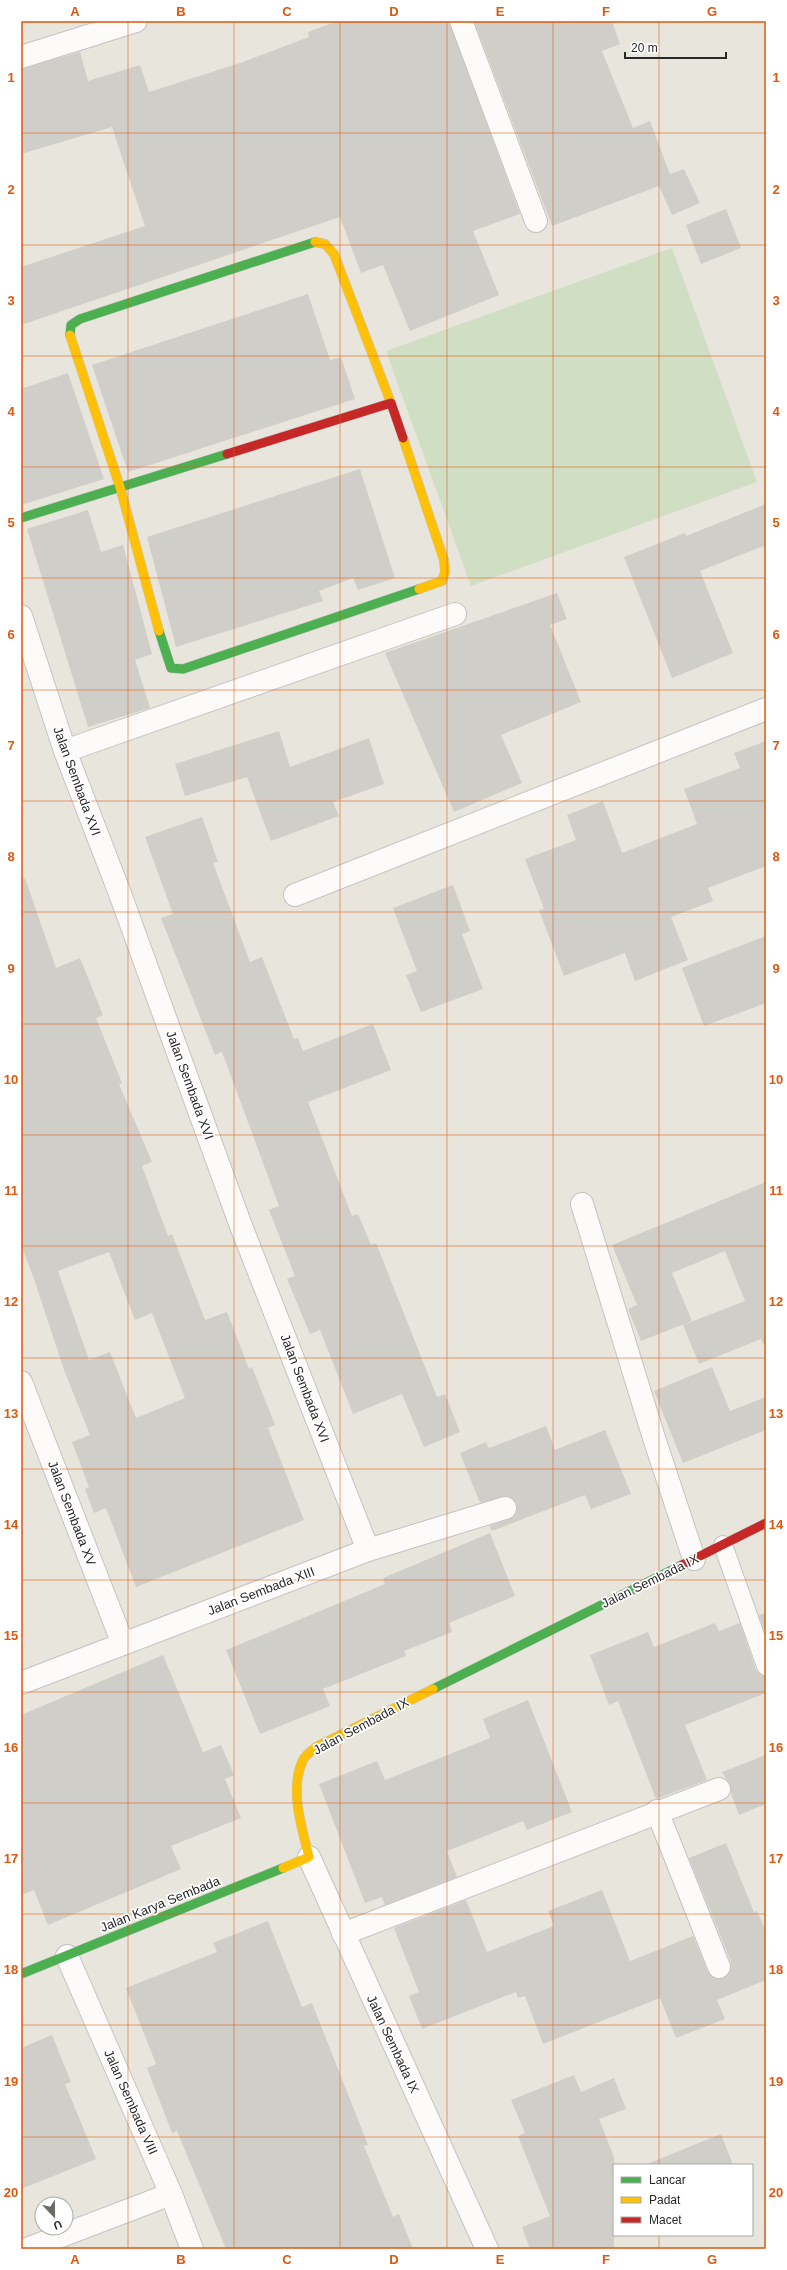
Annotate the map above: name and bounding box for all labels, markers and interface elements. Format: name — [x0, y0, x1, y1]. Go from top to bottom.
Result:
text: A — [70, 4, 80, 19]
text: B — [176, 4, 186, 19]
text: C — [282, 4, 292, 19]
text: D — [389, 4, 399, 19]
text: E — [496, 4, 505, 19]
text: F — [602, 4, 610, 19]
text: G — [707, 4, 717, 19]
scale bar — [625, 34, 726, 60]
text: 20 m — [631, 41, 658, 55]
text: 1 — [7, 70, 15, 85]
text: 1 — [772, 70, 780, 85]
text: 2 — [7, 182, 15, 197]
text: 2 — [772, 182, 780, 197]
text: 3 — [7, 293, 15, 308]
text: 3 — [772, 293, 780, 308]
text: 4 — [7, 404, 15, 419]
text: 4 — [772, 404, 780, 419]
text: 5 — [7, 515, 15, 530]
text: 5 — [772, 515, 780, 530]
text: 6 — [7, 627, 15, 642]
text: 6 — [772, 627, 780, 642]
street label: Jalan Sembada XVI — [50, 724, 104, 838]
text: 7 — [7, 738, 15, 753]
text: 7 — [772, 738, 780, 753]
text: 8 — [7, 849, 15, 864]
text: 8 — [772, 849, 780, 864]
text: 9 — [7, 961, 15, 976]
text: 9 — [772, 961, 780, 976]
street label: Jalan Sembada XVI — [163, 1028, 217, 1142]
text: 10 — [4, 1072, 18, 1087]
text: 10 — [769, 1072, 783, 1087]
text: 11 — [4, 1183, 18, 1198]
text: 11 — [769, 1183, 783, 1198]
text: 12 — [4, 1294, 18, 1309]
text: 12 — [769, 1294, 783, 1309]
street label: Jalan Sembada XVI — [277, 1332, 333, 1444]
text: 13 — [4, 1406, 18, 1421]
text: 13 — [769, 1406, 783, 1421]
street label: Jalan Sembada XV — [45, 1458, 99, 1568]
text: 14 — [4, 1517, 19, 1532]
text: 14 — [769, 1517, 784, 1532]
street label: Jalan Sembada IX — [599, 1551, 701, 1611]
street label: Jalan Sembada XIII — [205, 1564, 317, 1618]
text: 15 — [4, 1628, 18, 1643]
text: 15 — [769, 1628, 783, 1643]
street label: Jalan Sembada IX — [311, 1694, 412, 1758]
text: 16 — [4, 1740, 18, 1755]
text: 16 — [769, 1740, 783, 1755]
text: 17 — [4, 1851, 18, 1866]
text: 17 — [769, 1851, 783, 1866]
street label: Jalan Karya Sembada — [98, 1873, 223, 1935]
text: 18 — [4, 1962, 18, 1977]
text: 18 — [769, 1962, 783, 1977]
street label: Jalan Sembada IX — [364, 1993, 422, 2096]
street label: Jalan Sembada VIII — [101, 2047, 161, 2157]
text: 19 — [4, 2074, 18, 2089]
text: 19 — [769, 2074, 783, 2089]
legend — [613, 2164, 753, 2236]
text: Lancar — [649, 2173, 686, 2187]
text: 20 — [4, 2185, 18, 2200]
text: 20 — [769, 2185, 783, 2200]
text: Padat — [649, 2193, 681, 2207]
north arrow — [34, 2196, 74, 2236]
text: Macet — [649, 2213, 682, 2227]
text: U — [52, 2218, 64, 2232]
text: A — [70, 2252, 80, 2267]
text: B — [176, 2252, 186, 2267]
text: C — [282, 2252, 292, 2267]
text: D — [389, 2252, 399, 2267]
text: E — [496, 2252, 505, 2267]
text: F — [602, 2252, 610, 2267]
text: G — [707, 2252, 717, 2267]

